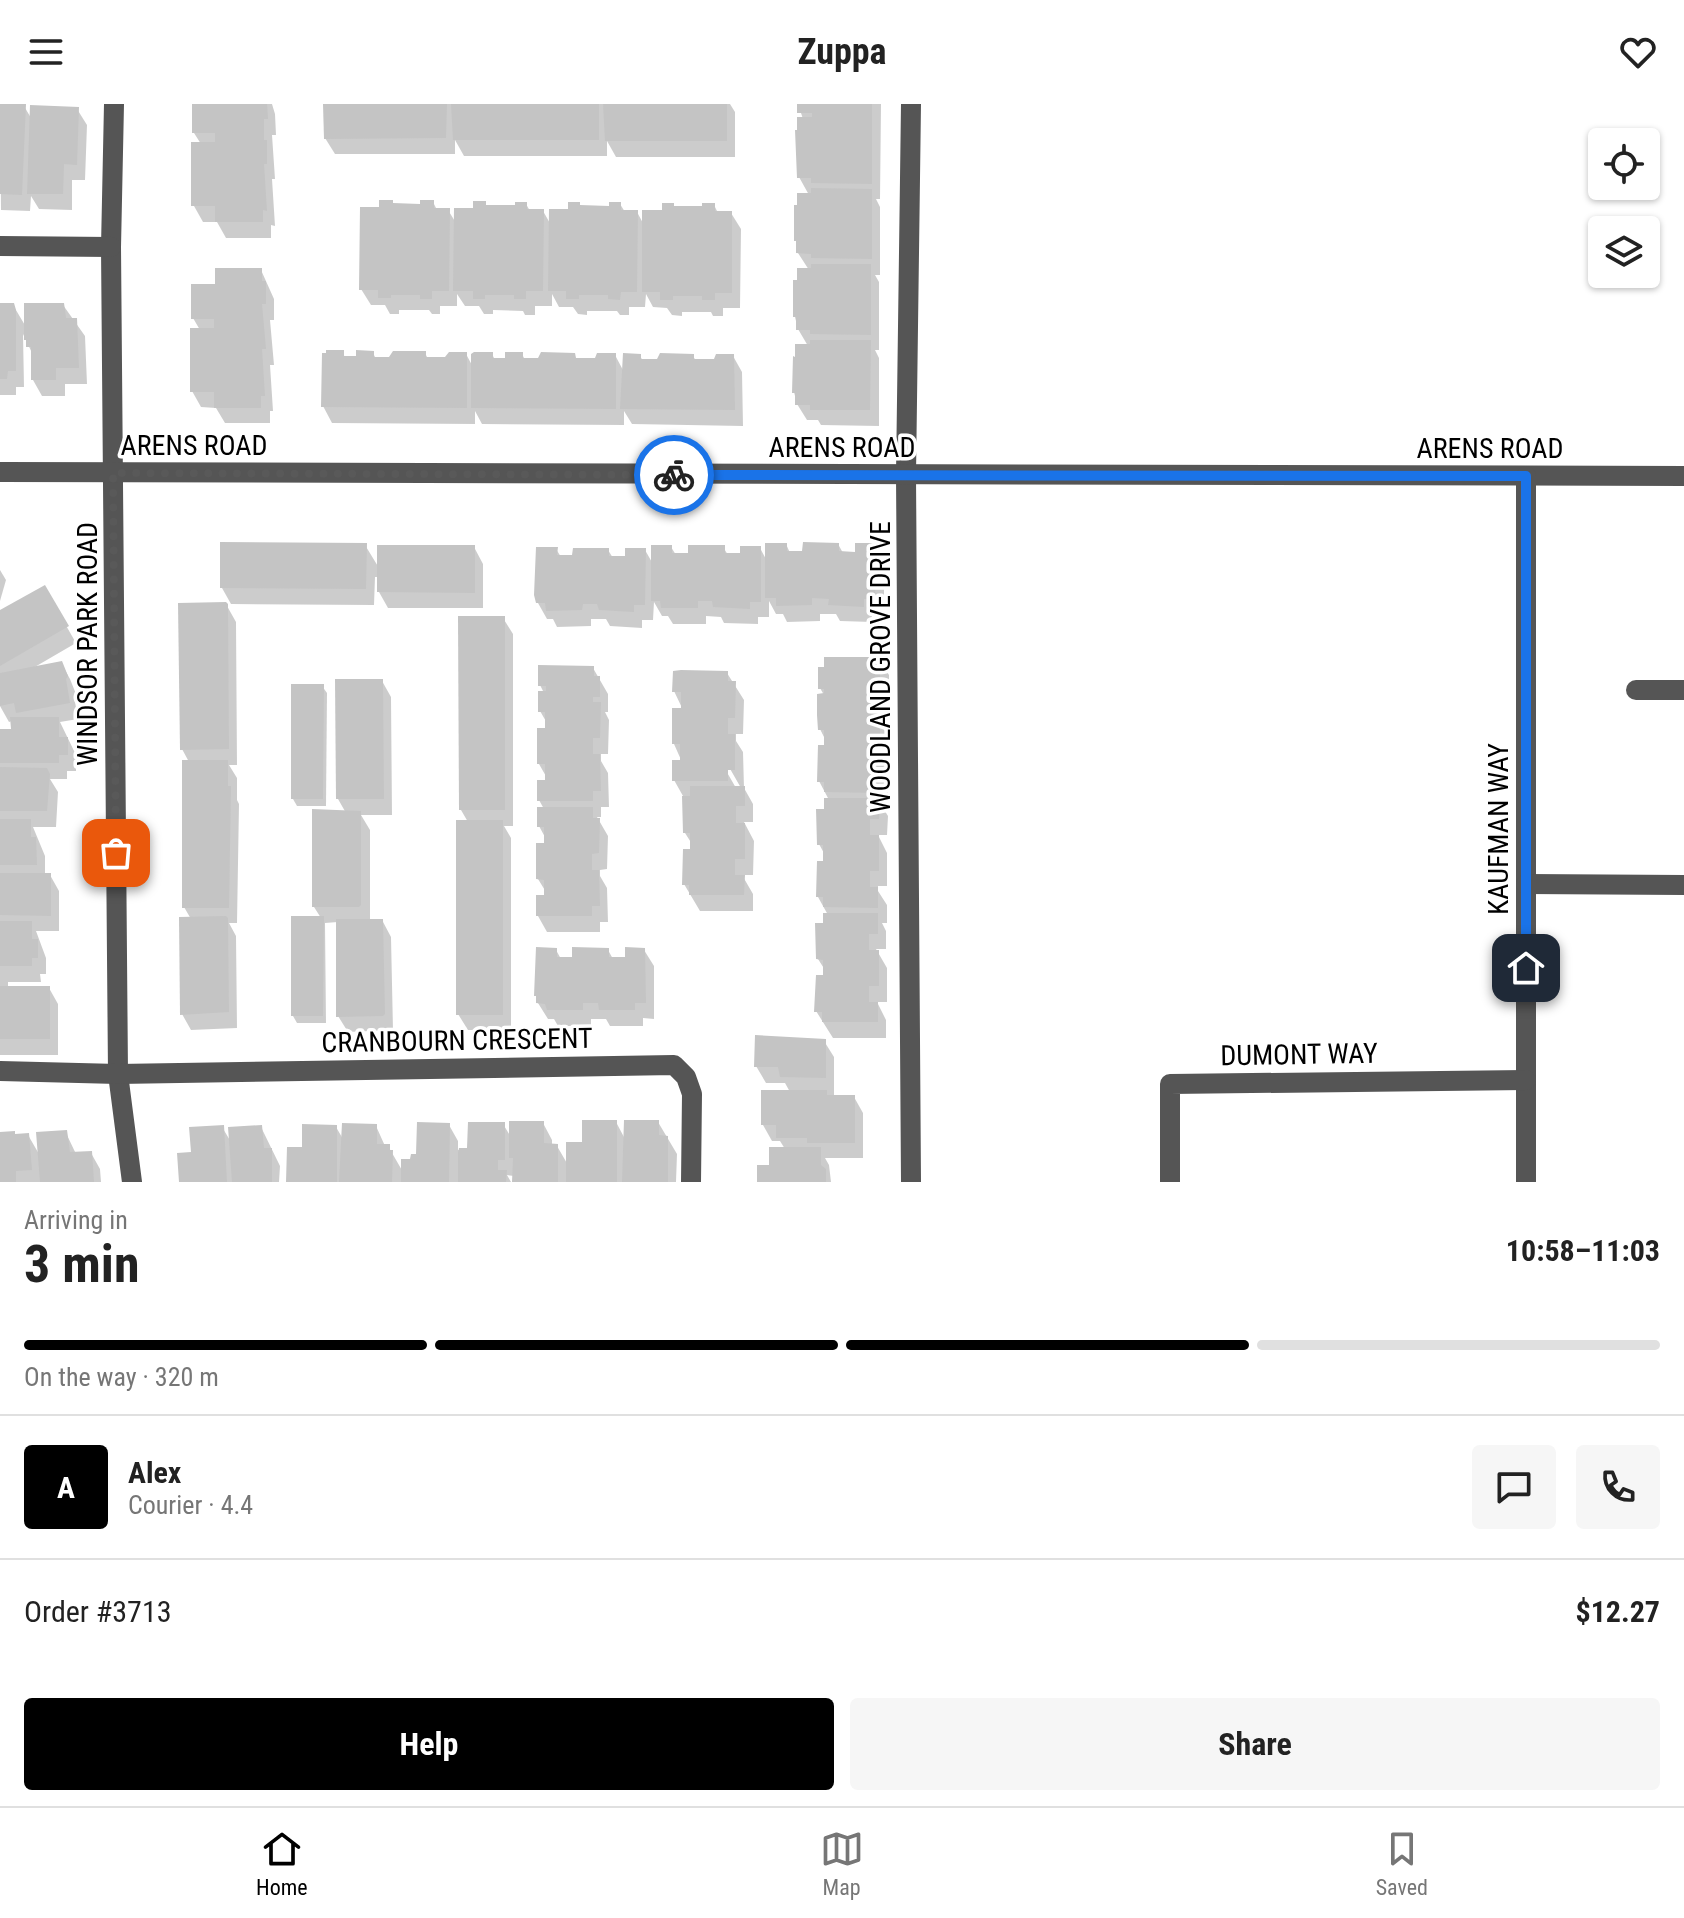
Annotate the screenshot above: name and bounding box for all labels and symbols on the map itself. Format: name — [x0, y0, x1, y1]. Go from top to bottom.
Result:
street label: ARENS ROAD — [121, 429, 267, 462]
street label: ARENS ROAD — [769, 431, 915, 464]
street label: ARENS ROAD — [1417, 432, 1563, 465]
courier — [634, 435, 714, 515]
street label: WOODLAND GROVE DRIVE — [864, 521, 897, 813]
street label: WINDSOR PARK ROAD — [71, 522, 104, 766]
street label: KAUFMAN WAY — [1482, 743, 1515, 915]
pin — [82, 819, 150, 887]
pin — [1492, 934, 1560, 1002]
street label: CRANBOURN CRESCENT — [321, 1022, 593, 1059]
street label: DUMONT WAY — [1220, 1037, 1378, 1072]

